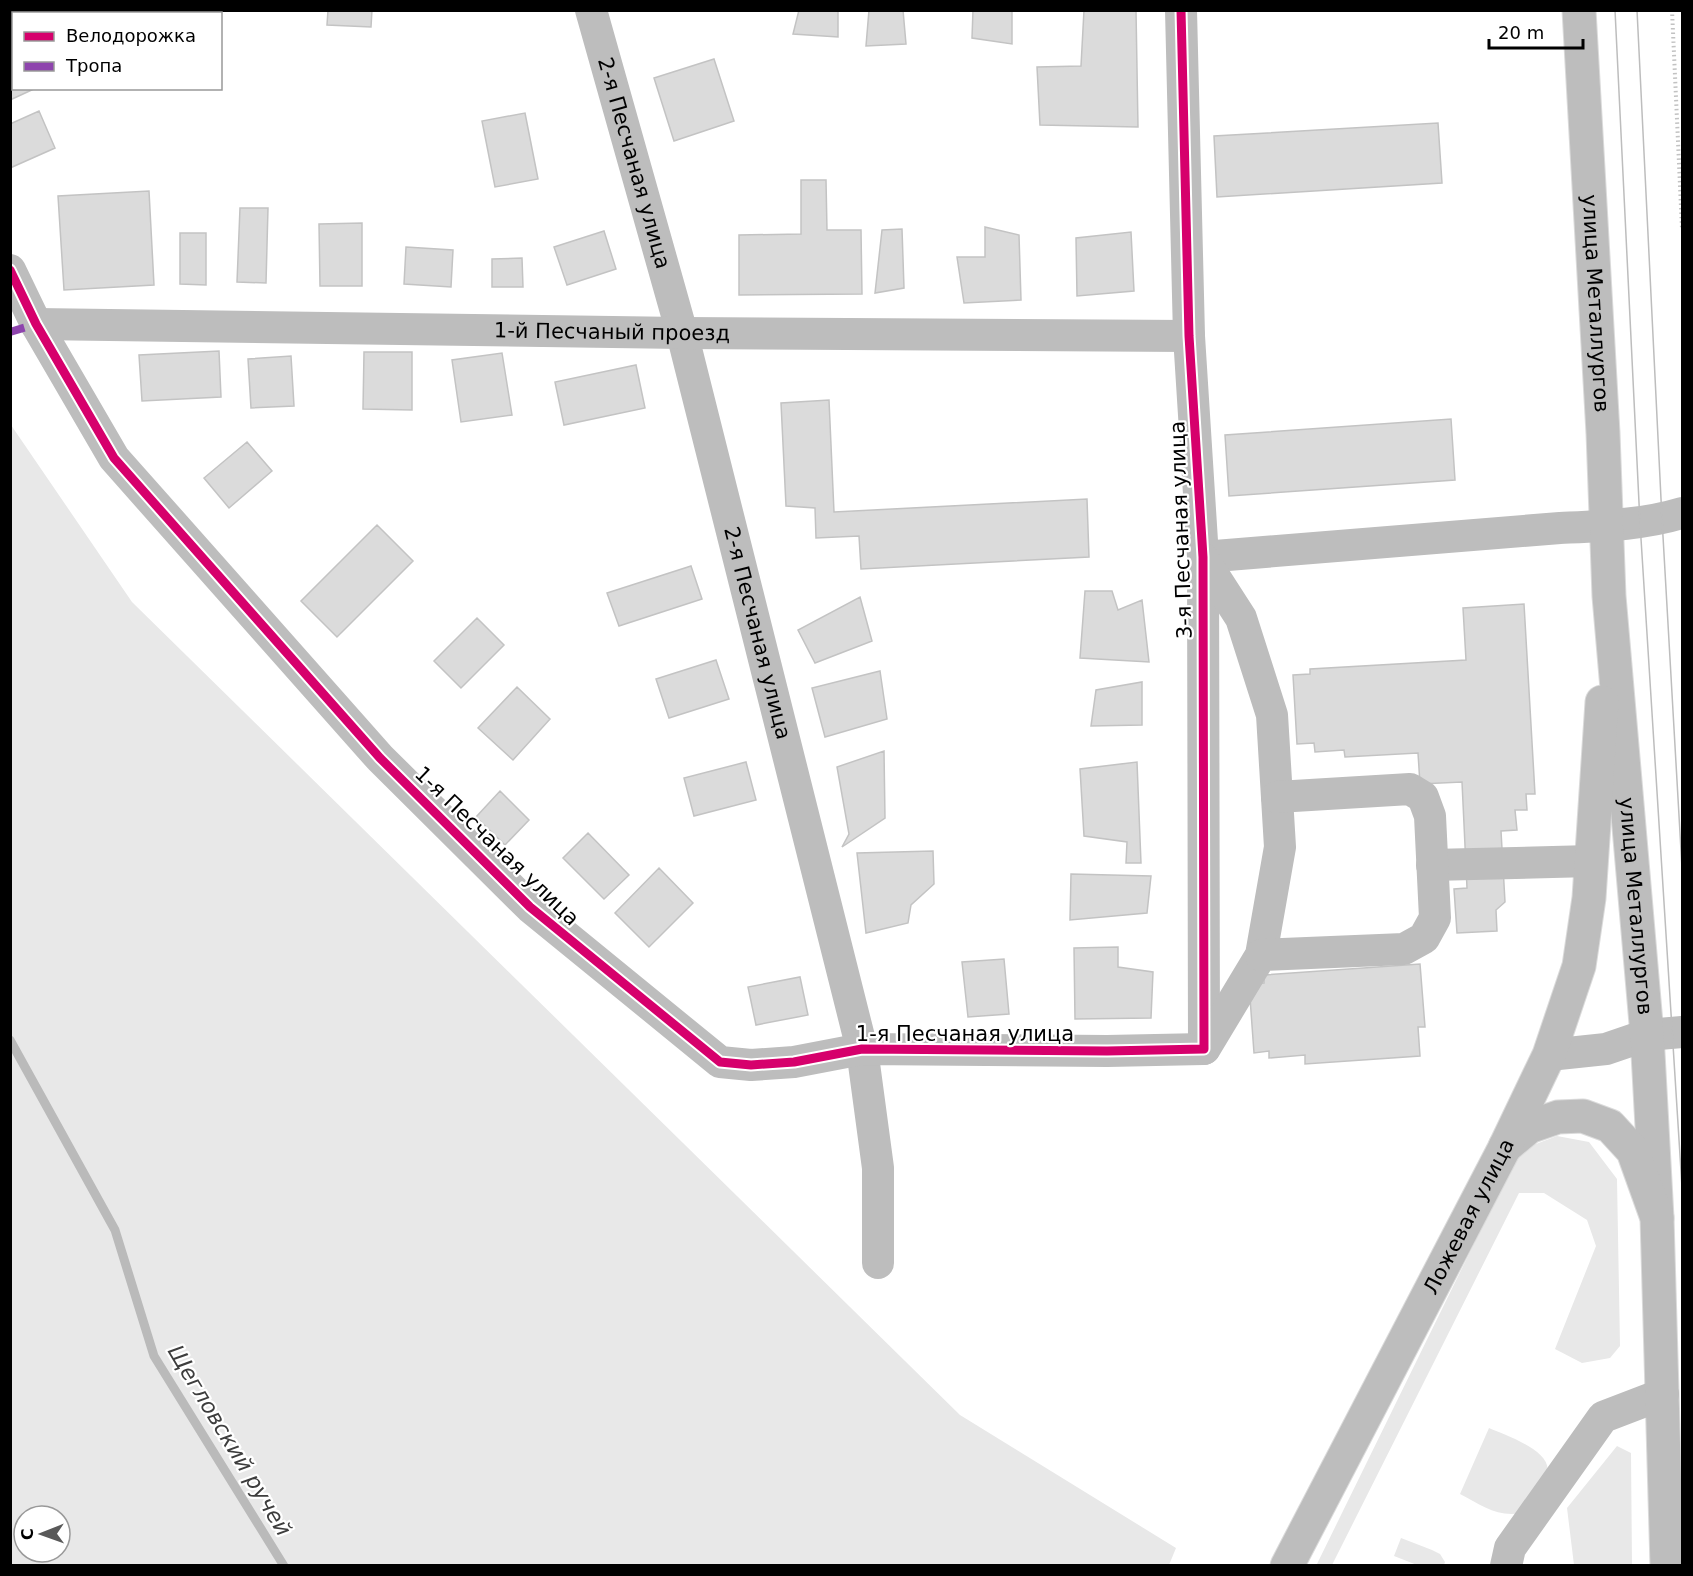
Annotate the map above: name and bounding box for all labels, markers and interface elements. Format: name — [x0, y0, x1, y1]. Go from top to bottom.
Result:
legend — [12, 12, 222, 90]
scale bar — [1489, 12, 1584, 50]
text: 20 m — [1498, 22, 1544, 43]
text: Велодорожка — [66, 25, 196, 46]
text: Тропа — [65, 55, 122, 76]
street label: 2-я Песчаная улица — [593, 55, 675, 271]
street label: улица Металлургов — [1577, 194, 1614, 413]
street label: 1-й Песчаный проезд — [494, 318, 730, 345]
street label: 3-я Песчаная улица — [1165, 420, 1197, 640]
street label: 2-я Песчаная улица — [719, 524, 796, 742]
street label: 1-я Песчаная улица — [410, 762, 584, 930]
street label: улица Металлургов — [1614, 796, 1657, 1016]
street label: 1-я Песчаная улица — [856, 1022, 1074, 1046]
street label: Ложевая улица — [1419, 1135, 1519, 1298]
water label: Щегловский ручей — [163, 1340, 297, 1540]
north arrow — [12, 1504, 72, 1564]
text: С — [18, 1528, 37, 1540]

